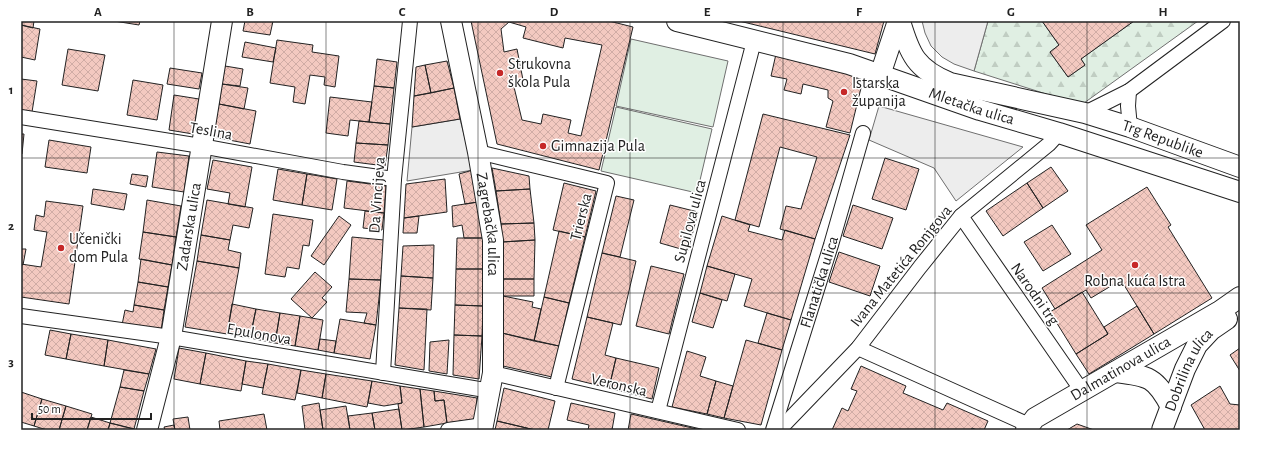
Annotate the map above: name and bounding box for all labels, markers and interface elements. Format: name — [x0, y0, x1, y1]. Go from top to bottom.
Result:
text: A — [94, 6, 102, 19]
text: B — [246, 6, 254, 19]
text: C — [399, 6, 406, 19]
text: D — [550, 6, 559, 19]
text: E — [704, 6, 711, 19]
text: F — [856, 6, 863, 19]
text: G — [1007, 6, 1015, 19]
text: H — [1158, 6, 1168, 19]
place label: Strukovna škola Pula — [508, 56, 571, 90]
marker: Strukovna škola Pula — [495, 68, 505, 78]
place label: Istarska županija — [852, 75, 906, 110]
text: 1 — [9, 84, 13, 97]
street label: Mletačka ulica — [927, 85, 1016, 128]
marker: Istarska županija — [839, 87, 849, 97]
street label: Trg Republike — [1120, 117, 1205, 161]
street label: Teslina — [188, 119, 234, 143]
place label: Gimnazija Pula — [551, 138, 645, 155]
marker: Gimnazija Pula — [538, 141, 548, 151]
street label: Da Vincijeva — [366, 156, 389, 234]
street label: Zagrebačka ulica — [474, 171, 501, 276]
street label: Supilova ulica — [671, 178, 709, 264]
street label: Zadarska ulica — [174, 181, 204, 272]
street label: Trierska — [567, 191, 595, 243]
street label: Ivana Matetića Ronjgova — [847, 202, 955, 330]
text: 2 — [8, 220, 14, 233]
place label: Učenički dom Pula — [69, 231, 128, 265]
street label: Flanatička ulica — [797, 234, 841, 330]
marker: Učenički dom Pula — [56, 243, 66, 253]
street label: Narodni trg — [1008, 260, 1062, 328]
marker: Robna kuća Istra — [1130, 260, 1140, 270]
place label: Robna kuća Istra — [1084, 273, 1186, 289]
street label: Epulonova — [225, 320, 293, 348]
street label: Dobrilina ulica — [1162, 325, 1216, 414]
street label: Dalmatinova ulica — [1068, 333, 1174, 404]
text: 3 — [8, 356, 14, 369]
street label: Veronska — [589, 371, 649, 399]
scale bar — [32, 395, 151, 421]
text: 50 m — [38, 403, 61, 415]

